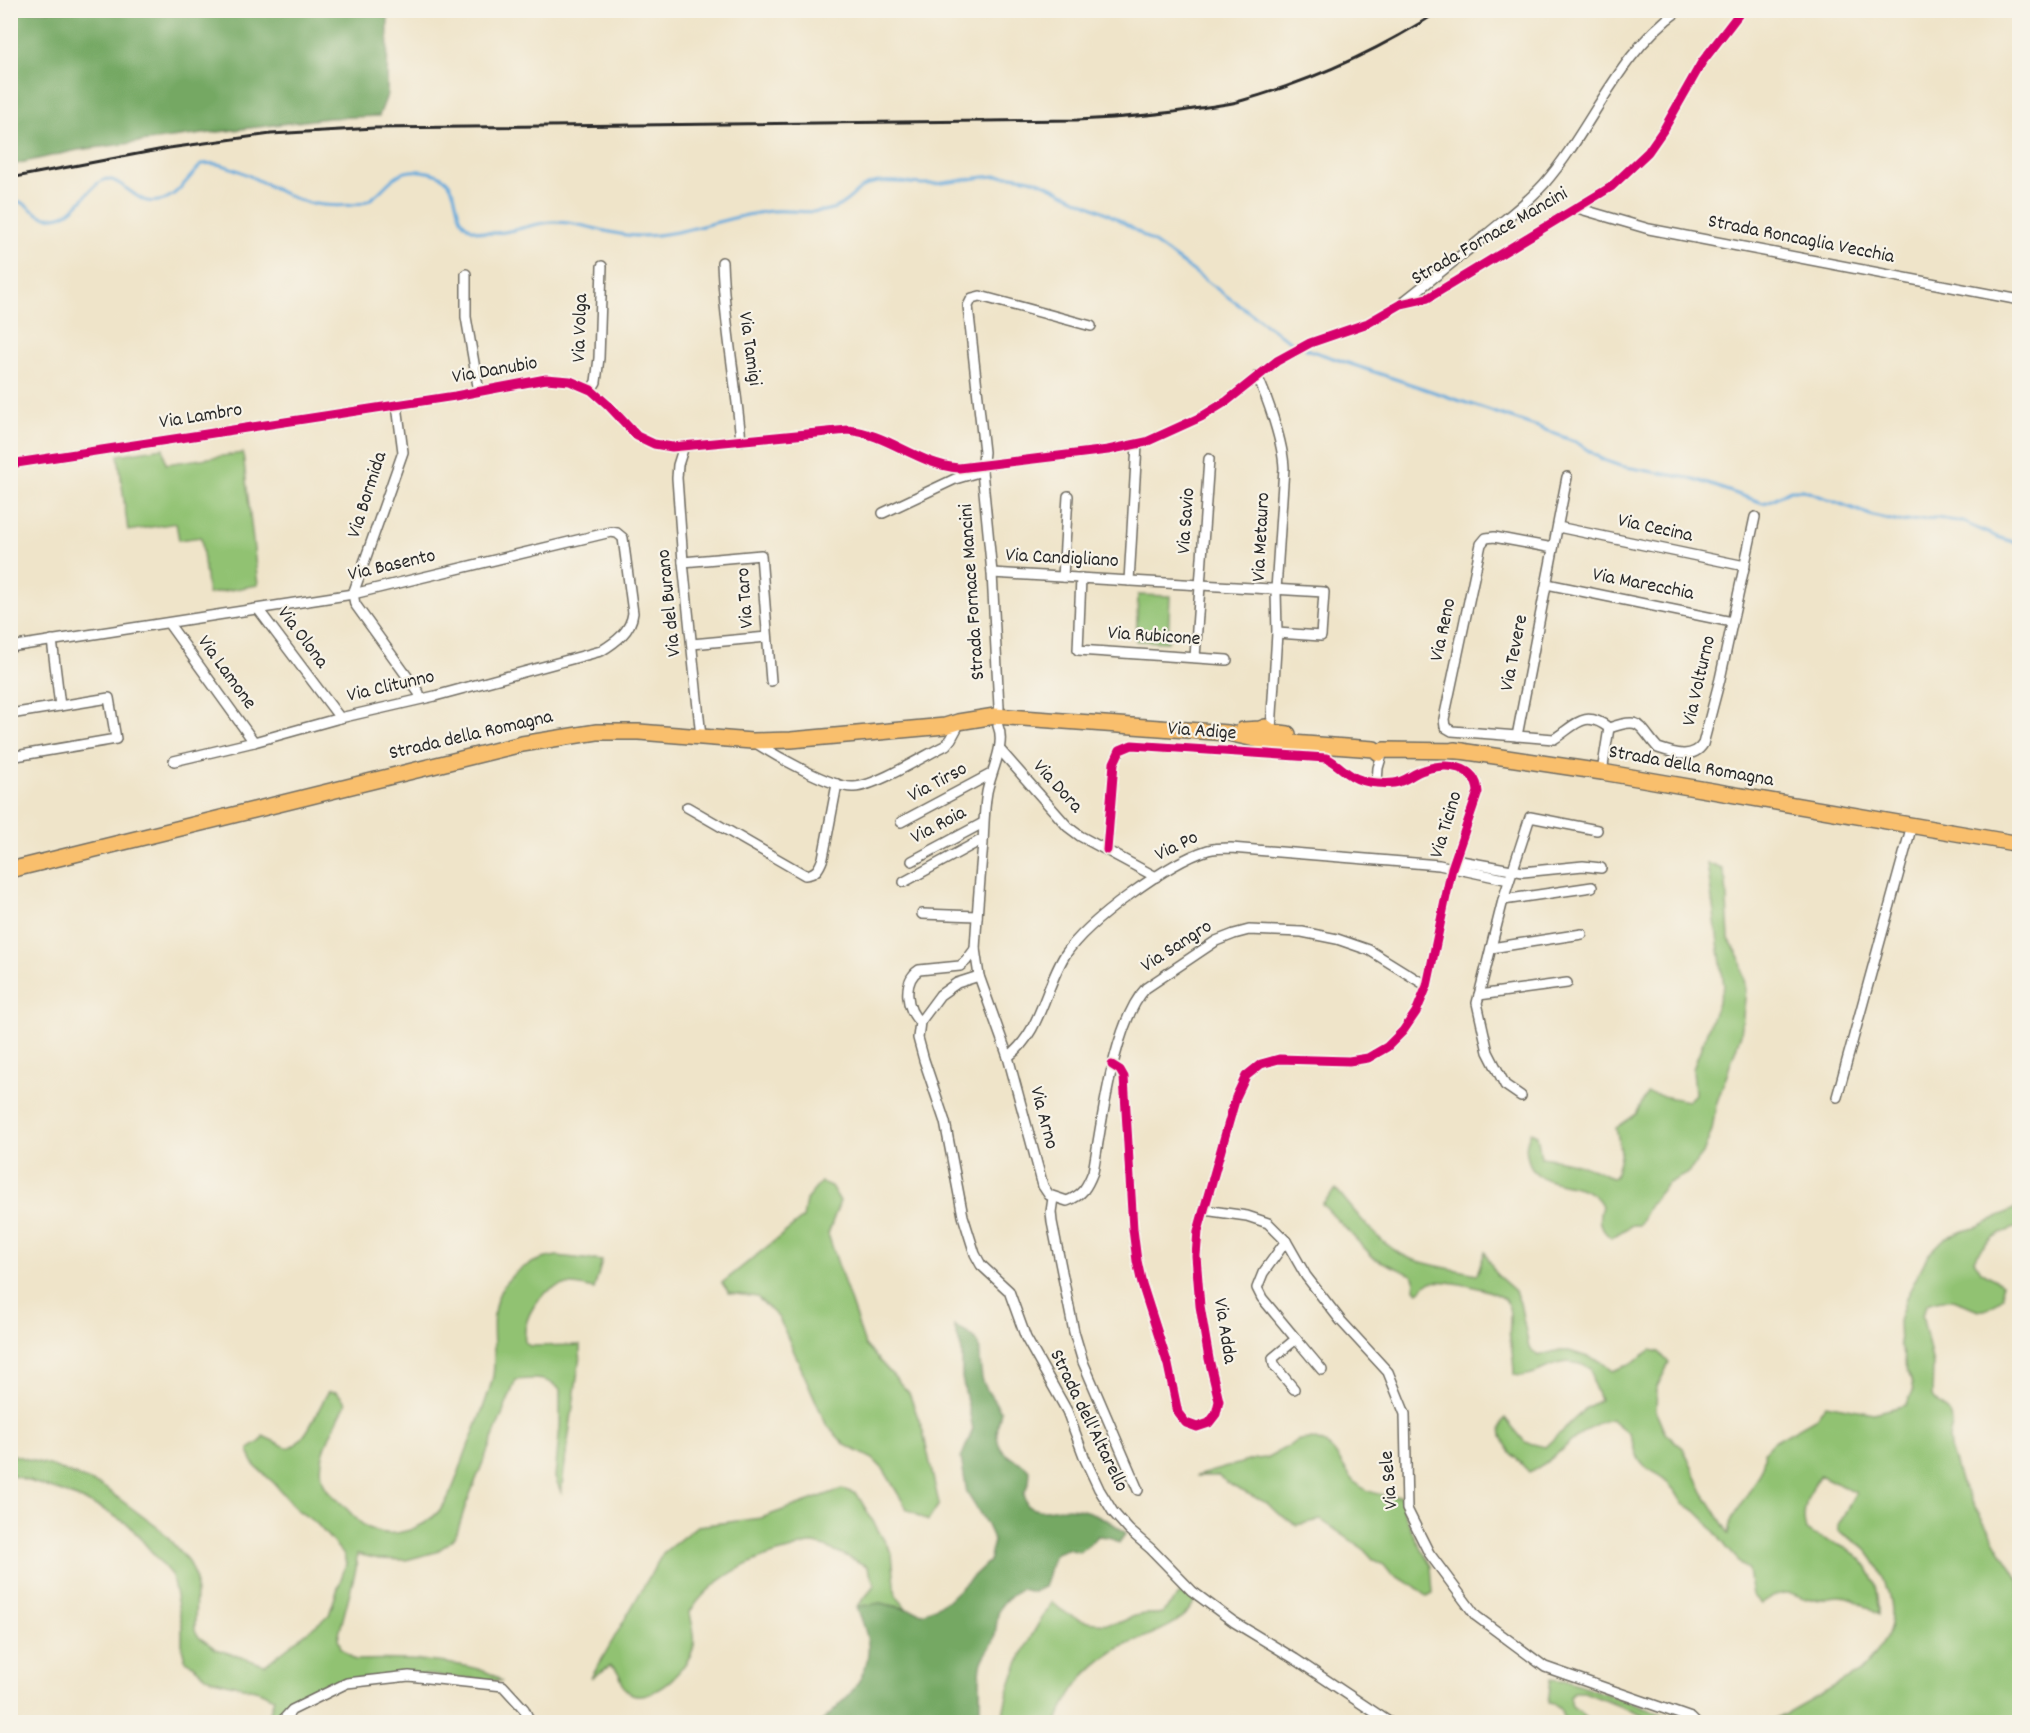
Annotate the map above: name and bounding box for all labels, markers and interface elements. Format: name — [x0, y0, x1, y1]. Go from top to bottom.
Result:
street label: Strada Fornace Mancini — [1407, 181, 1574, 293]
street label: Strada Roncaglia Vecchia — [1705, 208, 1897, 272]
street label: Via Volga — [566, 293, 596, 363]
street label: Via Tamigi — [730, 310, 768, 388]
street label: Via Danubio — [450, 350, 540, 392]
street label: Via Lambro — [158, 397, 245, 437]
street label: Via Bormida — [341, 448, 395, 542]
street label: Via Savio — [1171, 487, 1203, 555]
street label: Via Metauro — [1246, 492, 1278, 582]
street label: Strada Fornace Mancini — [953, 503, 993, 681]
street label: Via Cecina — [1615, 507, 1696, 551]
street label: Via Basento — [346, 542, 439, 590]
street label: Via Candigliano — [1005, 542, 1119, 576]
street label: Via del Burano — [650, 548, 690, 658]
street label: Via Marecchia — [1590, 561, 1697, 609]
street label: Via Taro — [730, 567, 762, 629]
street label: Via Reno — [1424, 596, 1464, 664]
street label: Via Olona — [269, 601, 335, 675]
street label: Via Tevere — [1494, 612, 1536, 694]
street label: Via Rubicone — [1107, 620, 1202, 654]
street label: Via Lamone — [190, 630, 263, 716]
street label: Via Volturno — [1676, 633, 1724, 729]
street label: Via Clitunno — [345, 663, 438, 711]
street label: Strada della Romagna — [386, 703, 556, 768]
street label: Via Adige — [1167, 716, 1237, 748]
street label: Strada della Romagna — [1606, 739, 1776, 795]
street label: Via Dora — [1025, 754, 1089, 820]
street label: Via Tirso — [903, 756, 973, 810]
street label: Via Ticino — [1424, 788, 1470, 862]
street label: Via Roia — [906, 800, 972, 852]
street label: Via Po — [1151, 824, 1204, 869]
street label: Via Sangro — [1136, 913, 1218, 980]
street label: Via Arno — [1021, 1084, 1065, 1152]
street label: Via Adda — [1205, 1296, 1243, 1367]
street label: Strada dell'Altarello — [1041, 1345, 1135, 1497]
street label: Via Sele — [1373, 1449, 1406, 1510]

